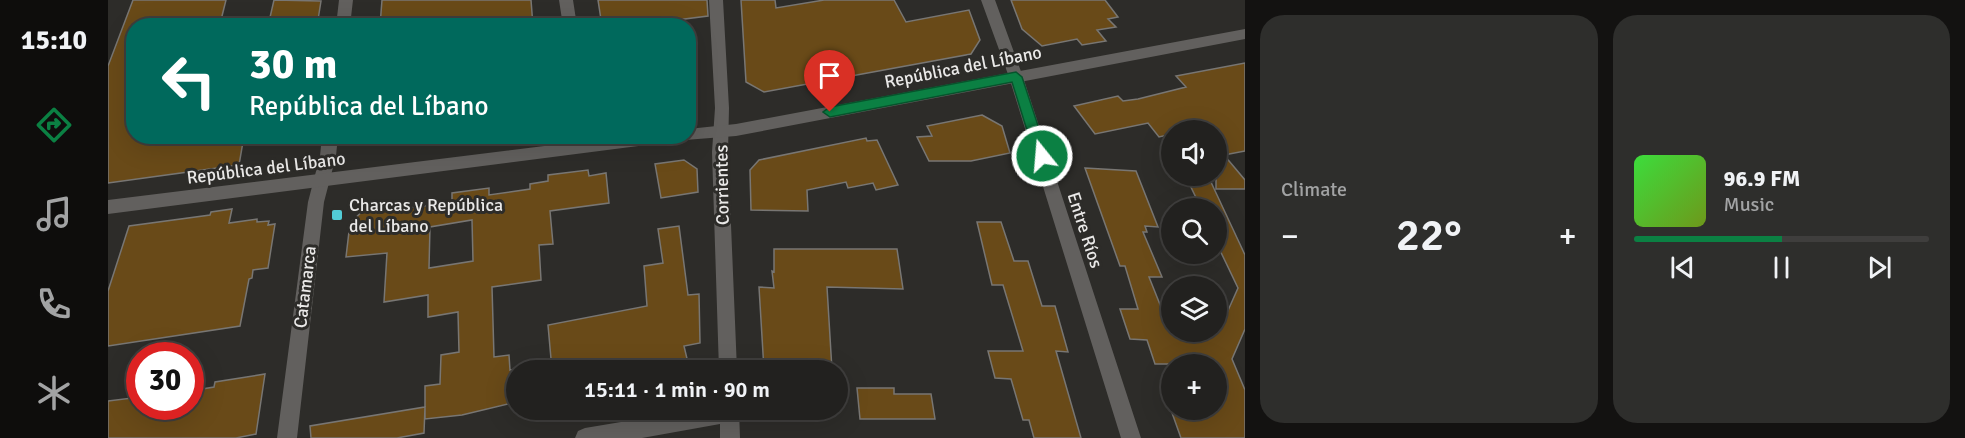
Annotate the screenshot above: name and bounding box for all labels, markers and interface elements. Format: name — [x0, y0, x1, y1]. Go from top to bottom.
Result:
text: 15:10 — [21, 24, 87, 57]
text: 30 m — [249, 39, 338, 90]
street label: República del Líbano — [883, 41, 1043, 93]
icon: left — [150, 42, 228, 120]
pin — [804, 50, 855, 112]
icon: arrive — [813, 59, 846, 92]
text: República del Líbano — [249, 90, 488, 123]
icon: directions — [33, 104, 75, 146]
map controls — [1161, 120, 1227, 420]
button: sound — [1161, 120, 1227, 186]
position arrow — [1010, 124, 1074, 188]
street label: Corrientes — [710, 145, 734, 225]
street label: República del Líbano — [185, 147, 347, 189]
text: 96.9 FM — [1724, 165, 1800, 192]
text: Climate — [1281, 177, 1347, 202]
street label: Entre Ríos — [1062, 189, 1108, 271]
text: Music — [1724, 192, 1774, 217]
icon: music — [33, 193, 75, 235]
place label: Charcas y República del Líbano — [349, 194, 503, 237]
button: search — [1161, 198, 1227, 264]
marker: Charcas y República del Líbano — [330, 208, 344, 222]
text: 22° — [1396, 208, 1462, 263]
text: − — [1281, 216, 1299, 257]
text: + — [1559, 216, 1576, 257]
street label: Catamarca — [289, 245, 321, 329]
icon: previous — [1666, 251, 1699, 284]
icon: pause — [1765, 251, 1798, 284]
icon: next — [1863, 251, 1896, 284]
button: layers — [1161, 276, 1227, 342]
icon: phone — [33, 283, 75, 325]
speed limit sign: 30 — [126, 342, 204, 420]
button: + — [1161, 354, 1227, 420]
icon: climate — [33, 372, 75, 414]
text: 15:11 · 1 min · 90 m — [584, 376, 770, 403]

